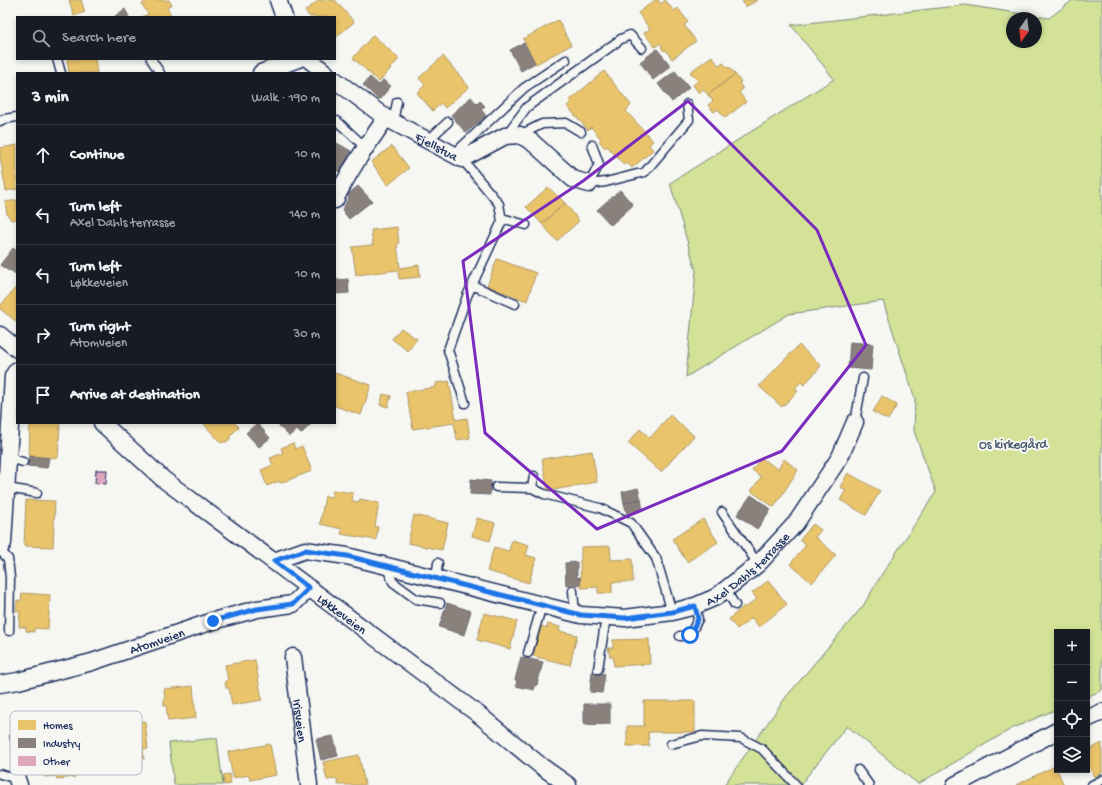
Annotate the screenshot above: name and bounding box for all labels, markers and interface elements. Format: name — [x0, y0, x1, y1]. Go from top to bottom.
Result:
north arrow — [1006, 12, 1042, 48]
search box — [16, 16, 336, 60]
icon: search — [30, 27, 52, 49]
text: Search here — [62, 29, 136, 47]
text: 3 min — [32, 88, 69, 108]
text: Walk · 190 m — [251, 91, 320, 106]
street label: Fjellstua — [411, 130, 461, 166]
icon: ahead — [32, 144, 54, 166]
text: Continue — [70, 146, 124, 164]
text: 10 m — [295, 147, 320, 162]
text: Turn left — [70, 198, 121, 216]
icon: left — [32, 204, 54, 226]
text: 140 m — [289, 207, 320, 222]
text: Axel Dahls terrasse — [70, 216, 175, 231]
text: Turn left — [70, 258, 121, 276]
icon: left — [32, 264, 54, 286]
text: 10 m — [295, 267, 320, 282]
text: Løkkeveien — [70, 276, 128, 291]
text: Turn right — [70, 318, 130, 336]
icon: right — [32, 324, 54, 346]
text: 30 m — [294, 327, 320, 342]
text: Atomveien — [70, 336, 127, 351]
icon: arrive — [32, 384, 54, 406]
text: Arrive at destination — [70, 386, 200, 404]
park label: Os kirkegård — [979, 438, 1049, 453]
street label: Axel Dahls terrasse — [704, 530, 794, 610]
street label: Løkkeveien — [313, 592, 370, 639]
route end — [204, 612, 222, 630]
street label: Atomveien — [128, 626, 188, 659]
route start — [681, 626, 699, 644]
map controls — [1054, 629, 1090, 773]
button: + — [1054, 629, 1090, 665]
button: − — [1054, 665, 1090, 701]
street label: Irisveien — [288, 698, 309, 744]
button: locate — [1054, 701, 1090, 737]
legend — [10, 711, 142, 775]
text: Homes — [43, 721, 73, 733]
button: layers — [1054, 737, 1090, 773]
text: Industry — [43, 739, 81, 751]
text: Other — [43, 757, 71, 769]

